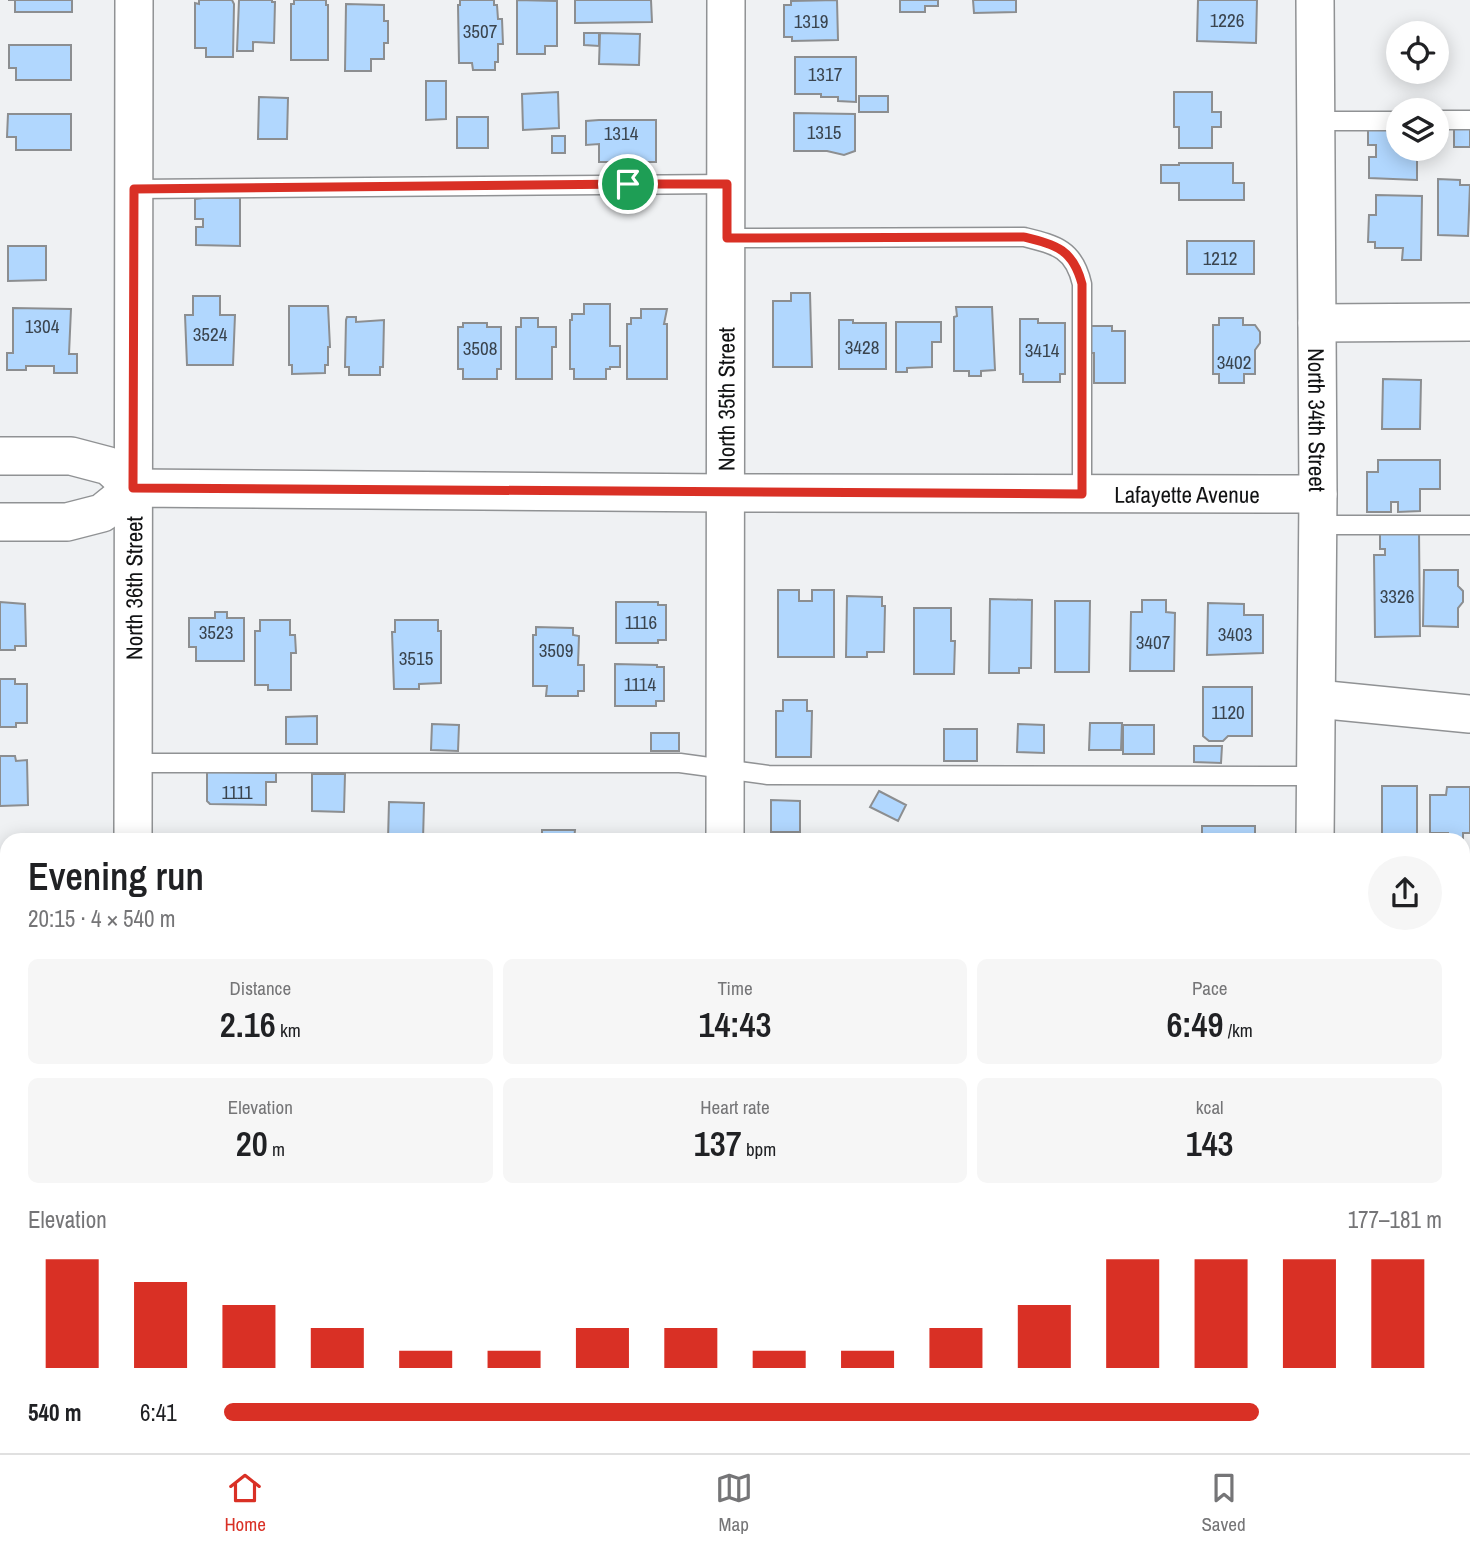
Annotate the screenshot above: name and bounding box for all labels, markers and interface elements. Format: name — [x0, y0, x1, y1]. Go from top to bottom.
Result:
house number: 1226 — [1210, 7, 1244, 33]
house number: 1319 — [794, 8, 828, 34]
house number: 3507 — [463, 18, 498, 44]
map controls — [1386, 21, 1449, 161]
button: locate — [1386, 21, 1449, 84]
house number: 1317 — [808, 61, 843, 87]
button: layers — [1386, 98, 1449, 161]
house number: 1315 — [807, 119, 842, 145]
house number: 1314 — [604, 120, 639, 146]
pin — [598, 154, 658, 214]
icon: arrive — [609, 165, 647, 203]
house number: 1212 — [1203, 245, 1237, 271]
house number: 1304 — [25, 313, 60, 339]
house number: 3524 — [193, 321, 228, 347]
street label: North 35th Street — [710, 327, 741, 471]
house number: 3428 — [845, 334, 879, 360]
house number: 3508 — [463, 335, 497, 361]
house number: 3414 — [1025, 337, 1060, 363]
street label: North 34th Street — [1302, 348, 1333, 492]
house number: 3402 — [1217, 349, 1251, 375]
street label: Lafayette Avenue — [1114, 478, 1260, 509]
street label: North 36th Street — [118, 516, 149, 660]
house number: 3326 — [1380, 583, 1414, 609]
house number: 1116 — [625, 609, 657, 635]
house number: 3523 — [199, 619, 233, 645]
house number: 3403 — [1218, 621, 1252, 647]
house number: 3407 — [1136, 629, 1171, 655]
house number: 3509 — [539, 637, 573, 663]
house number: 3515 — [399, 645, 434, 671]
house number: 1114 — [624, 671, 657, 697]
house number: 1120 — [1211, 699, 1245, 725]
house number: 1111 — [221, 779, 253, 805]
text: Evening run — [28, 851, 204, 902]
button: share — [1368, 856, 1442, 930]
text: 20:15 · 4 × 540 m — [28, 903, 175, 934]
text: Distance — [230, 975, 291, 1001]
text: Time — [717, 975, 753, 1001]
text: Pace — [1192, 975, 1227, 1001]
text: 2.16 — [220, 1001, 276, 1048]
text: 14:43 — [699, 1001, 771, 1048]
text: 6:49 — [1166, 1001, 1223, 1048]
text: km — [276, 1017, 301, 1043]
text: /km — [1223, 1017, 1253, 1043]
text: Elevation — [228, 1094, 293, 1120]
text: Heart rate — [700, 1094, 770, 1120]
text: kcal — [1196, 1094, 1224, 1120]
text: 20 — [236, 1120, 268, 1167]
text: 137 — [694, 1120, 742, 1167]
text: 143 — [1186, 1120, 1234, 1167]
text: m — [268, 1136, 285, 1162]
text: bpm — [742, 1136, 776, 1162]
text: Elevation — [28, 1204, 107, 1235]
text: 177–181 m — [1348, 1204, 1442, 1235]
text: 540 m — [28, 1397, 81, 1428]
text: 6:41 — [140, 1397, 177, 1428]
tab: Home — [224, 1469, 266, 1537]
tab: Map — [715, 1469, 753, 1537]
tab: Saved — [1201, 1469, 1246, 1537]

